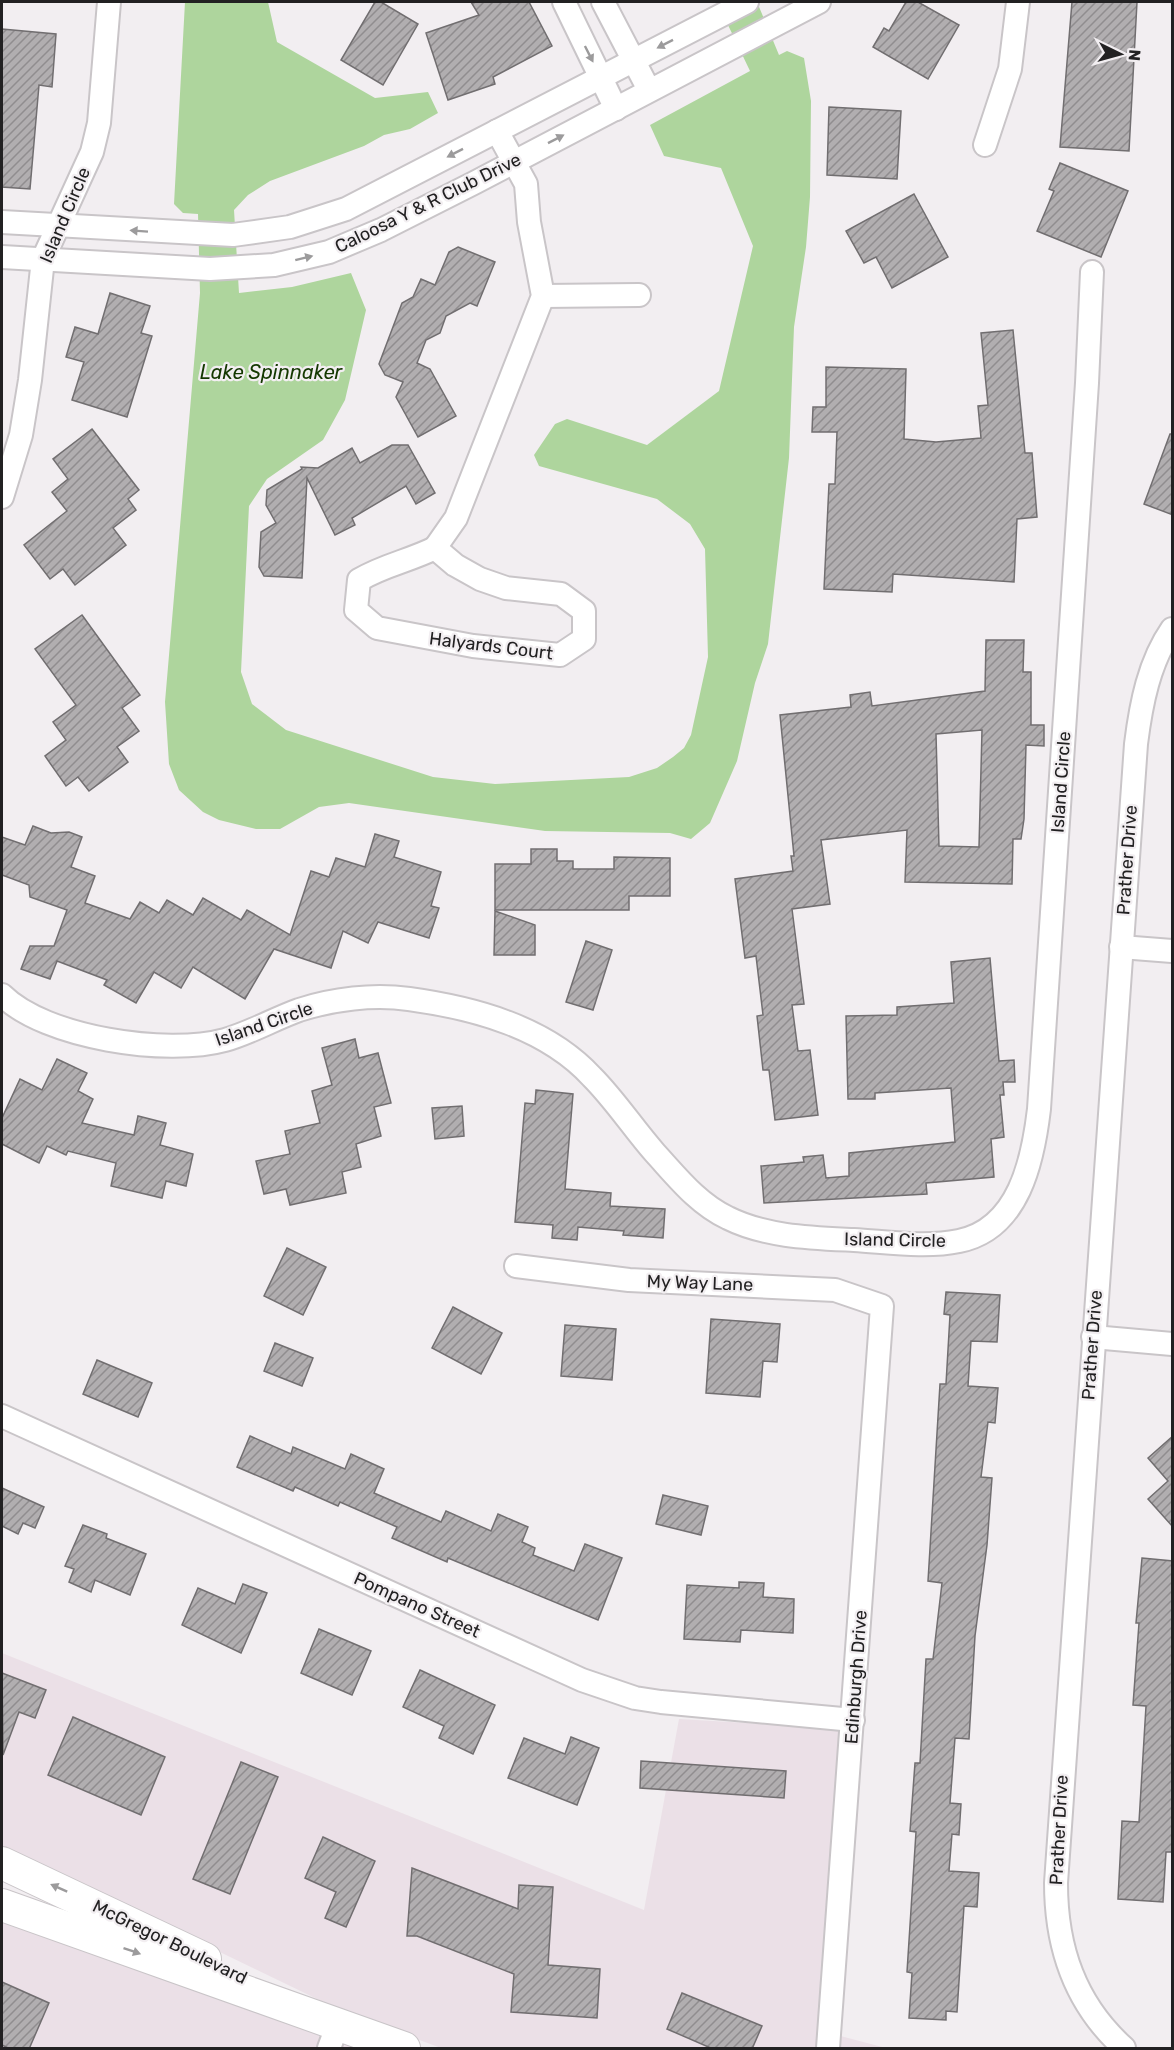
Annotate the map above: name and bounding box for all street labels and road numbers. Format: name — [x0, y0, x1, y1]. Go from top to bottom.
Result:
street label: Caloosa Y & R Club Drive — [331, 148, 525, 258]
street label: Island Circle — [35, 164, 95, 266]
street label: Halyards Court — [428, 627, 554, 665]
street label: Island Circle — [1046, 730, 1076, 834]
street label: Prather Drive — [1112, 804, 1142, 916]
street label: Island Circle — [212, 997, 316, 1051]
street label: Island Circle — [844, 1228, 946, 1252]
street label: My Way Lane — [646, 1270, 754, 1296]
street label: Prather Drive — [1077, 1289, 1107, 1401]
street label: Pompano Street — [350, 1567, 484, 1643]
street label: Edinburgh Drive — [840, 1609, 872, 1745]
street label: Prather Drive — [1045, 1774, 1073, 1886]
street label: McGregor Boulevard — [89, 1895, 251, 1989]

